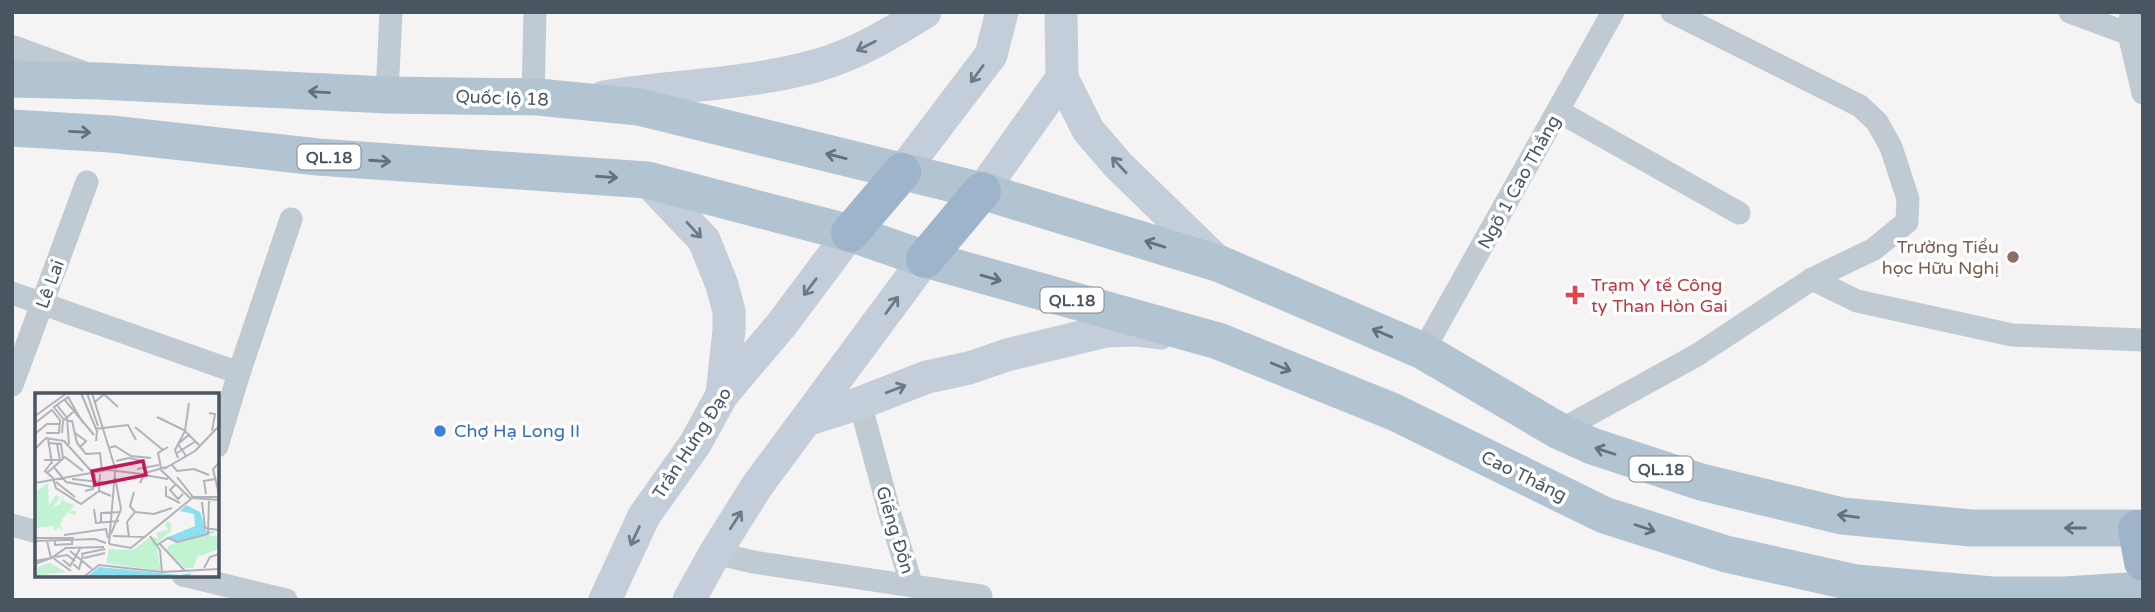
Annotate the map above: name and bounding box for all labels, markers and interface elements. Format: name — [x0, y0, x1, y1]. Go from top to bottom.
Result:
one-way arrow — [856, 40, 877, 54]
one-way arrow — [969, 65, 984, 83]
one-way arrow — [308, 85, 331, 98]
street label: Quốc lộ 18 — [455, 85, 549, 111]
street label: Ngõ 1 Cao Thắng — [1473, 111, 1565, 253]
one-way arrow — [69, 126, 91, 139]
road number: QL.18 — [298, 144, 360, 169]
one-way arrow — [825, 149, 848, 162]
one-way arrow — [368, 155, 391, 168]
one-way arrow — [1110, 157, 1127, 174]
one-way arrow — [595, 171, 618, 184]
one-way arrow — [686, 221, 703, 238]
place label: Trường Tiểu học Hữu Nghị — [1882, 236, 1999, 279]
one-way arrow — [1144, 237, 1166, 250]
marker: Trường Tiểu học Hữu Nghị — [2005, 249, 2021, 265]
street label: Lê Lai — [31, 257, 69, 311]
one-way arrow — [980, 272, 1002, 285]
place label: Trạm Y tế Công ty Than Hòn Gai — [1591, 274, 1728, 317]
one-way arrow — [802, 278, 817, 296]
marker: Trạm Y tế Công ty Than Hòn Gai — [1565, 285, 1585, 305]
road number: QL.18 — [1040, 288, 1104, 312]
one-way arrow — [885, 296, 900, 315]
one-way arrow — [1372, 326, 1394, 339]
one-way arrow — [1270, 361, 1291, 374]
one-way arrow — [885, 382, 907, 395]
street label: Trần Hưng Đạo — [648, 383, 736, 503]
inset map — [35, 393, 219, 577]
place label: Chợ Hạ Long II — [454, 420, 580, 442]
marker: Chợ Hạ Long II — [432, 423, 448, 439]
one-way arrow — [1594, 443, 1616, 456]
street label: Cao Thắng — [1478, 446, 1570, 506]
road number: QL.18 — [1630, 456, 1692, 482]
street label: Giếng Đồn — [871, 484, 919, 576]
one-way arrow — [1837, 509, 1860, 522]
one-way arrow — [729, 510, 743, 530]
one-way arrow — [2063, 521, 2086, 535]
one-way arrow — [1634, 523, 1656, 536]
one-way arrow — [627, 525, 641, 546]

